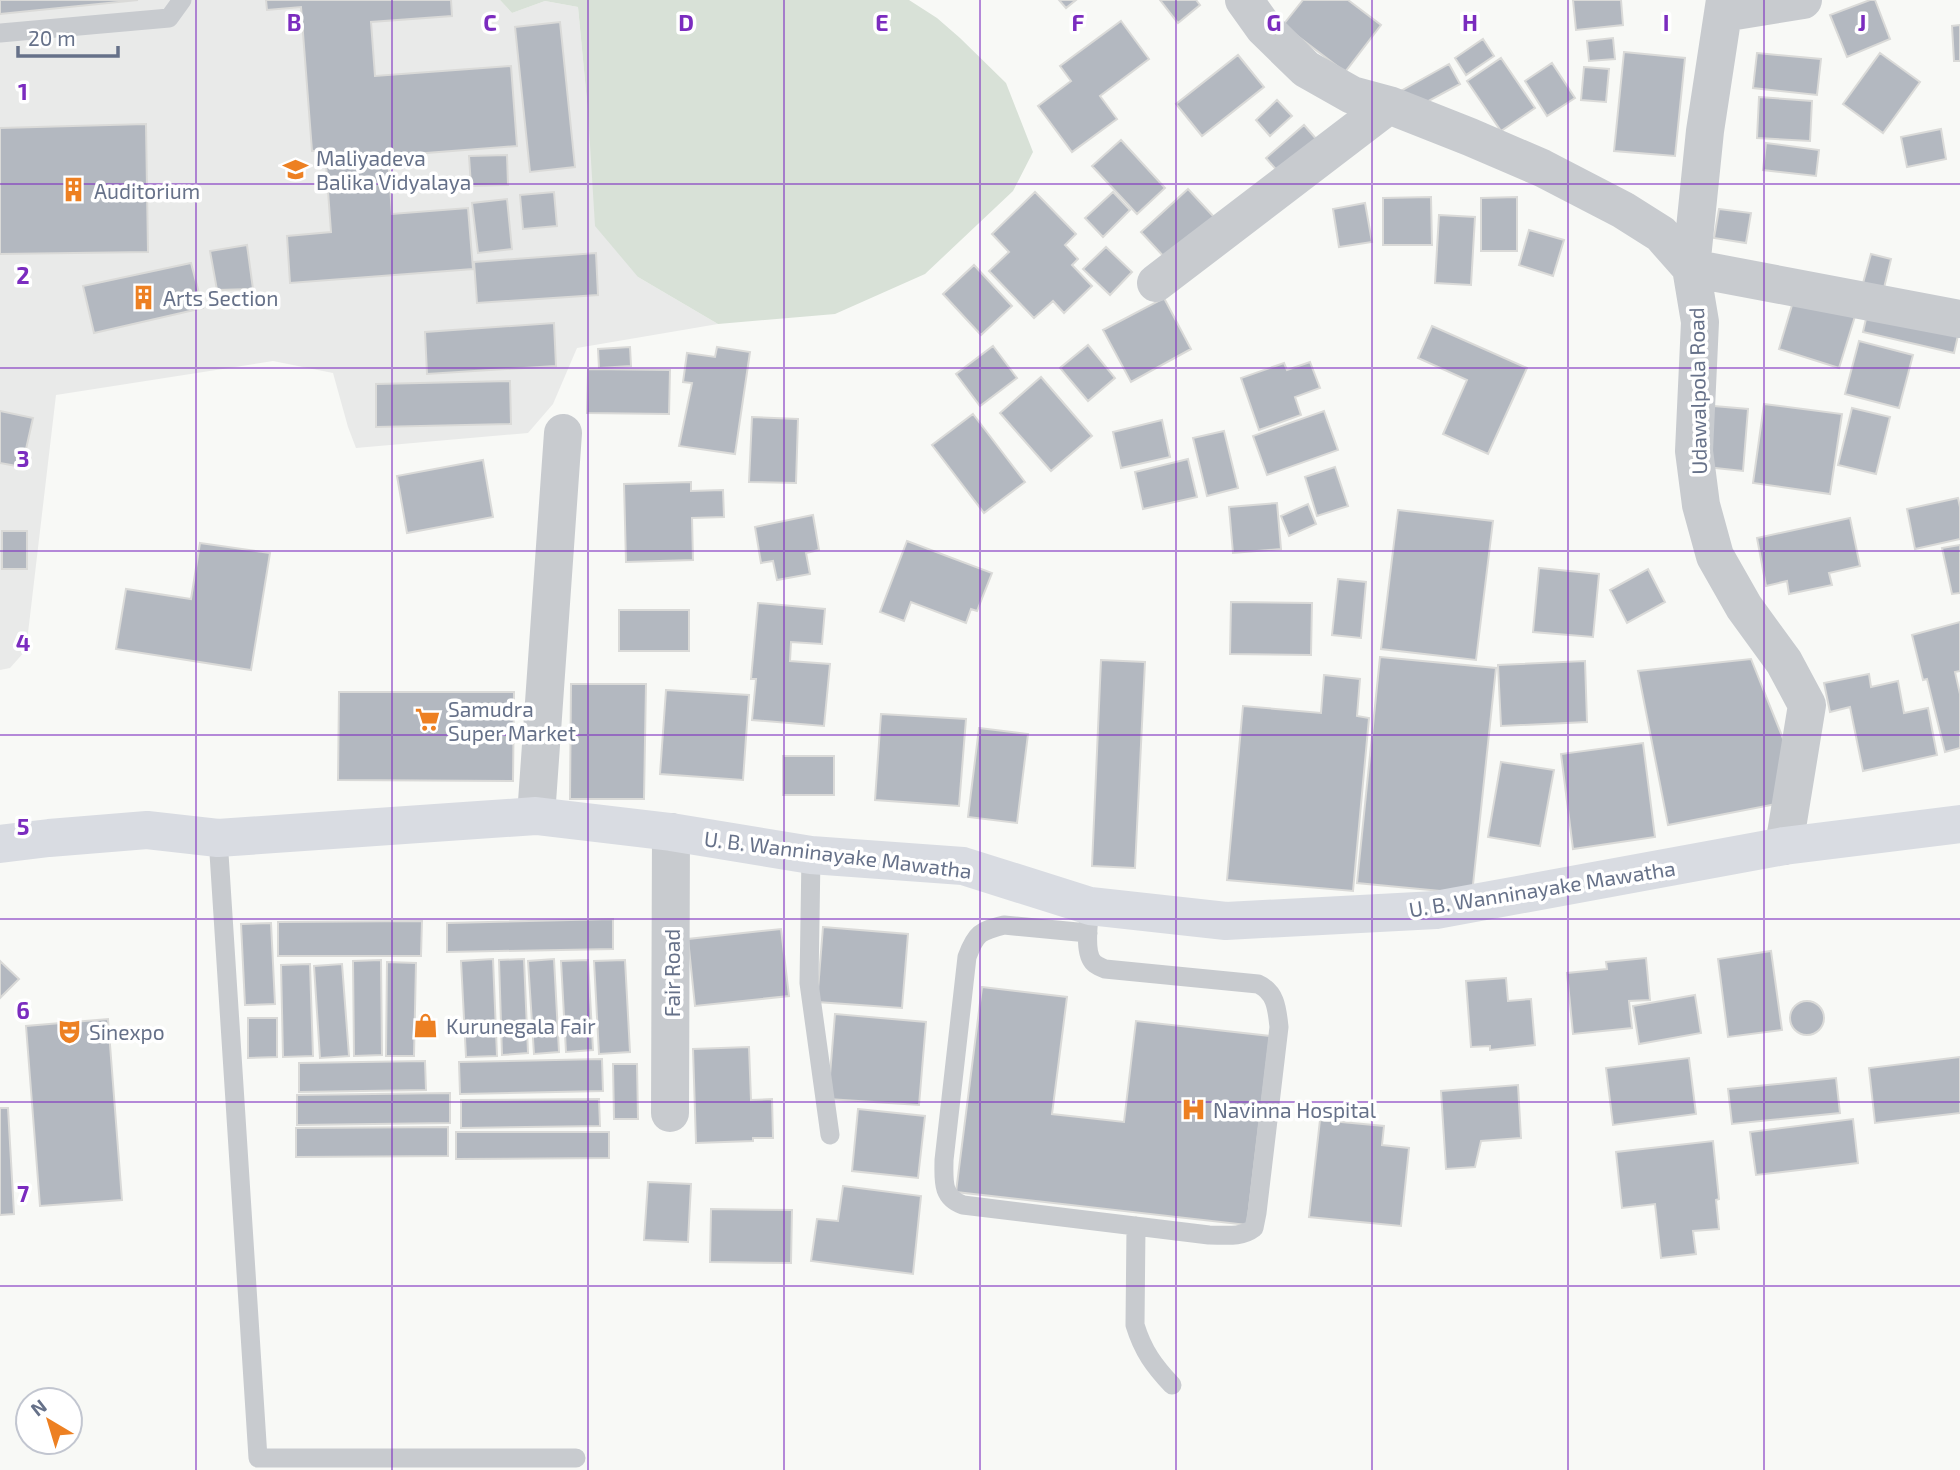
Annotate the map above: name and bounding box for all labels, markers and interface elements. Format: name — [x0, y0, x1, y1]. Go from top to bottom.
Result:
text: B — [287, 8, 301, 36]
text: C — [483, 8, 497, 36]
text: D — [678, 8, 694, 36]
text: E — [875, 8, 889, 36]
text: F — [1072, 8, 1085, 36]
text: G — [1267, 8, 1281, 36]
text: H — [1462, 8, 1478, 36]
text: I — [1663, 8, 1669, 36]
text: J — [1858, 8, 1866, 36]
scale bar — [18, 14, 117, 58]
text: 20 m — [28, 25, 76, 50]
text: 1 — [18, 77, 28, 105]
place label: Maliyadeva Balika Vidyalaya — [316, 145, 471, 194]
school or university icon: Maliyadeva Balika Vidyalaya — [282, 155, 310, 183]
building icon: Auditorium — [60, 176, 88, 204]
place label: Auditorium — [94, 178, 200, 203]
text: 2 — [16, 261, 30, 289]
building icon: Arts Section — [129, 283, 157, 311]
place label: Arts Section — [163, 285, 279, 310]
street label: Udawalpola Road — [1683, 307, 1711, 475]
text: 3 — [16, 444, 30, 472]
text: 4 — [16, 628, 30, 656]
place label: Samudra Super Market — [448, 696, 576, 745]
supermarket icon: Samudra Super Market — [414, 706, 442, 734]
text: 5 — [17, 812, 29, 840]
street label: U. B. Wanninayake Mawatha — [703, 825, 973, 883]
street label: U. B. Wanninayake Mawatha — [1407, 855, 1677, 921]
street label: Fair Road — [659, 929, 684, 1017]
text: 6 — [16, 996, 30, 1024]
shop icon: Kurunegala Fair — [412, 1011, 440, 1039]
place label: Kurunegala Fair — [446, 1013, 596, 1038]
theatre icon: Sinexpo — [55, 1017, 83, 1045]
place label: Sinexpo — [89, 1019, 165, 1044]
hospital icon: Navinna Hospital — [1179, 1095, 1207, 1123]
place label: Navinna Hospital — [1213, 1097, 1377, 1122]
text: 7 — [17, 1179, 29, 1207]
north arrow — [14, 1386, 84, 1456]
text: N — [26, 1394, 51, 1420]

